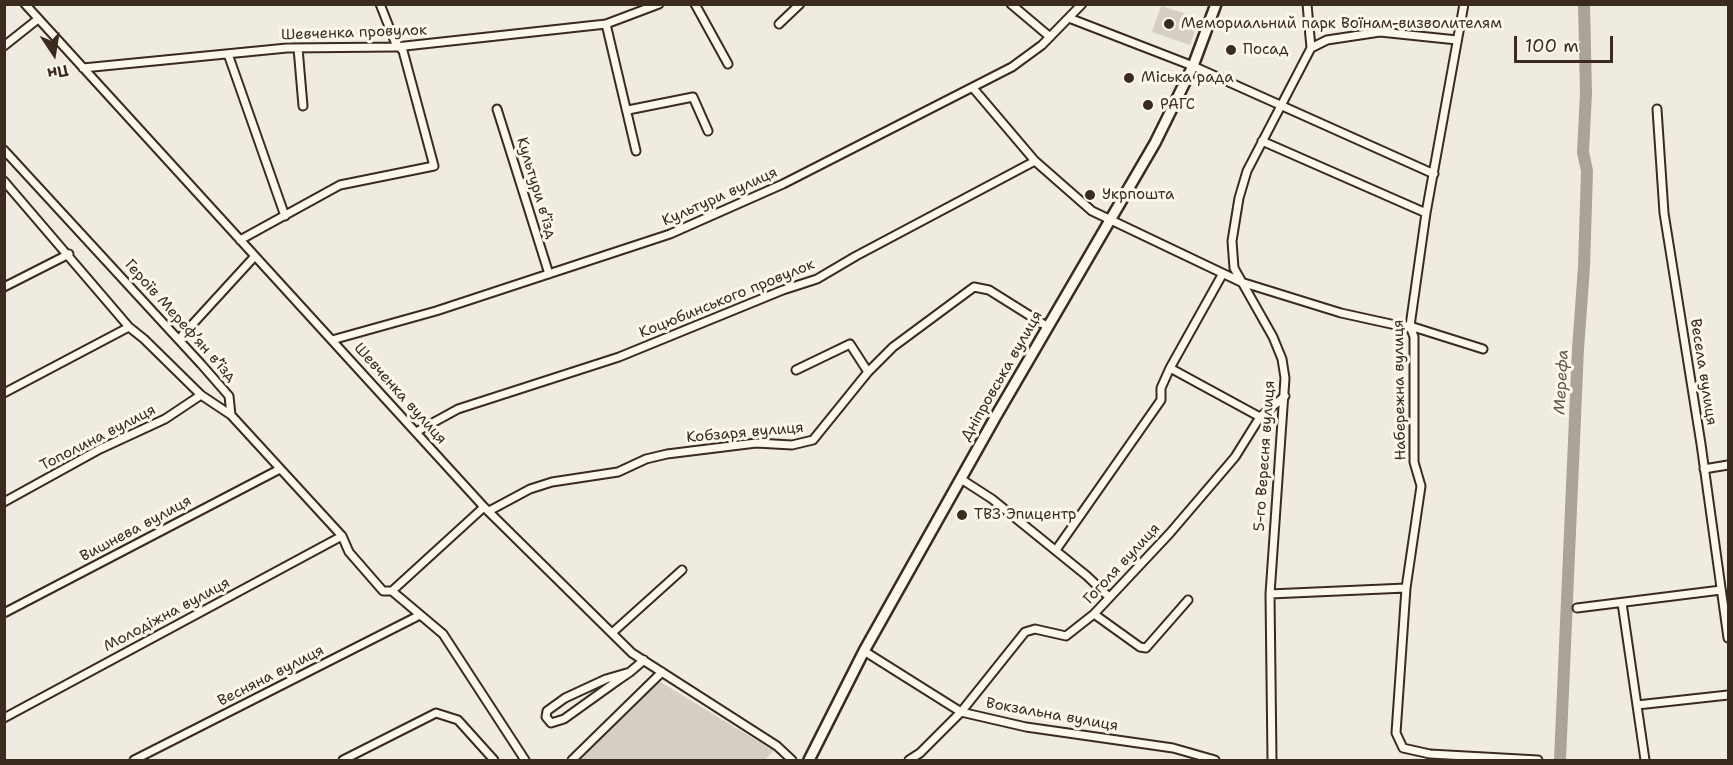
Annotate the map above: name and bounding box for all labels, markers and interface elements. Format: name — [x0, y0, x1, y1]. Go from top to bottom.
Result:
place label: Мемориальний парк Воїнам-визволителям — [1181, 15, 1502, 33]
marker: Мемориальний парк Воїнам-визволителям — [1162, 17, 1176, 31]
street label: Шевченка провулок — [281, 21, 427, 45]
north arrow — [24, 24, 84, 84]
scale bar — [1517, 24, 1616, 62]
text: 100 m — [1525, 34, 1579, 58]
place label: Посад — [1243, 41, 1288, 59]
marker: Посад — [1224, 43, 1238, 57]
text: Пн — [45, 60, 70, 85]
place label: Міська рада — [1141, 69, 1234, 87]
marker: Міська рада — [1122, 71, 1136, 85]
place label: РАГС — [1160, 96, 1195, 114]
marker: РАГС — [1141, 98, 1155, 112]
street label: Культури в’їзд — [512, 135, 560, 241]
street label: Культури вулиця — [660, 164, 780, 230]
place label: Укрпошта — [1102, 186, 1174, 204]
marker: Укрпошта — [1083, 188, 1097, 202]
street label: Героїв Мерефʼян вʼїзд — [120, 256, 240, 386]
street label: Коцюбинського провулок — [637, 256, 817, 342]
street label: Дніпровська вулиця — [957, 308, 1047, 444]
street label: Весела вулиця — [1686, 317, 1720, 427]
street label: Набережна вулиця — [1390, 319, 1410, 461]
street label: Шевченка вулиця — [350, 340, 450, 448]
water label: Мерефа — [1551, 349, 1573, 415]
street label: 5-го Вересня вулиця — [1251, 380, 1279, 532]
street label: Тополина вулиця — [37, 401, 159, 475]
street label: Кобзаря вулиця — [686, 419, 804, 447]
street label: Вишнева вулиця — [77, 492, 195, 566]
place label: ТВЗ Эпицентр — [974, 506, 1077, 524]
marker: ТВЗ Эпицентр — [955, 508, 969, 522]
street label: Гоголя вулиця — [1080, 520, 1164, 608]
street label: Молодіжна вулиця — [101, 574, 233, 656]
street label: Весняна вулиця — [215, 641, 327, 711]
street label: Вокзальна вулиця — [984, 694, 1120, 736]

